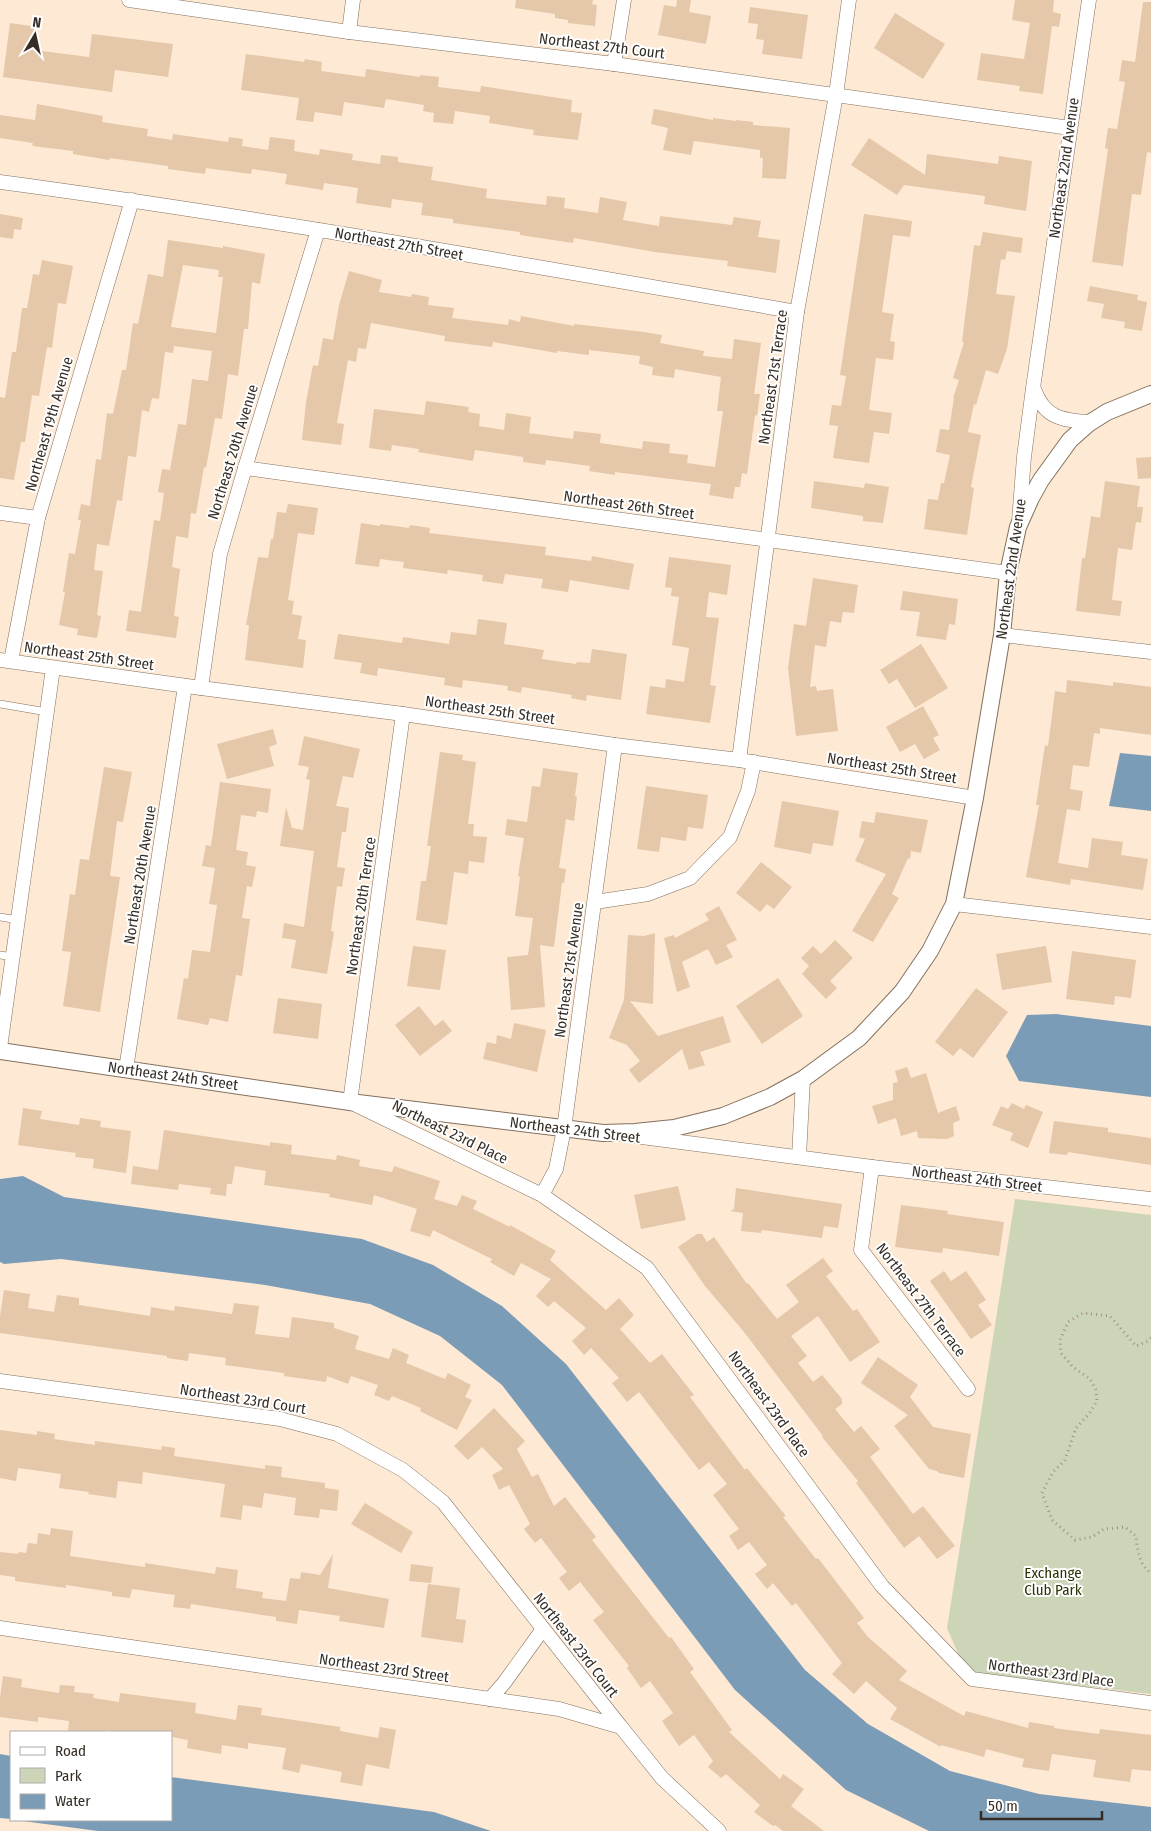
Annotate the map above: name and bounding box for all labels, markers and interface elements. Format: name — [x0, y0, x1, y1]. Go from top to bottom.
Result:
north arrow — [10, 10, 60, 60]
text: N — [31, 14, 42, 32]
street label: Northeast 27th Court — [538, 29, 666, 63]
street label: Northeast 22nd Avenue — [1045, 96, 1083, 240]
street label: Northeast 27th Street — [333, 224, 465, 264]
street label: Northeast 21st Terrace — [755, 309, 791, 445]
street label: Northeast 19th Avenue — [21, 355, 77, 493]
street label: Northeast 20th Avenue — [204, 382, 262, 522]
street label: Northeast 26th Street — [563, 487, 696, 523]
street label: Northeast 22nd Avenue — [992, 497, 1030, 641]
street label: Northeast 25th Street — [23, 638, 155, 674]
street label: Northeast 25th Street — [424, 692, 556, 728]
street label: Northeast 25th Street — [826, 749, 958, 787]
street label: Northeast 20th Avenue — [120, 804, 160, 946]
street label: Northeast 20th Terrace — [342, 836, 380, 976]
street label: Northeast 21st Avenue — [551, 901, 587, 1039]
street label: Northeast 24th Street — [107, 1058, 239, 1094]
street label: Northeast 23rd Place — [389, 1096, 511, 1168]
street label: Northeast 24th Street — [509, 1113, 641, 1147]
street label: Northeast 24th Street — [911, 1162, 1043, 1196]
street label: Northeast 27th Terrace — [872, 1240, 970, 1360]
street label: Northeast 23rd Place — [725, 1347, 813, 1461]
street label: Northeast 23rd Court — [179, 1380, 307, 1418]
park label: Exchange Club Park — [1024, 1564, 1082, 1599]
street label: Northeast 23rd Court — [530, 1589, 622, 1701]
street label: Northeast 23rd Street — [318, 1650, 450, 1686]
street label: Northeast 23rd Place — [987, 1655, 1115, 1691]
legend — [10, 1731, 172, 1821]
text: Road — [55, 1742, 86, 1760]
text: Park — [55, 1767, 82, 1785]
scale bar — [981, 1788, 1102, 1820]
text: Water — [55, 1792, 91, 1810]
text: 50 m — [988, 1797, 1018, 1815]

